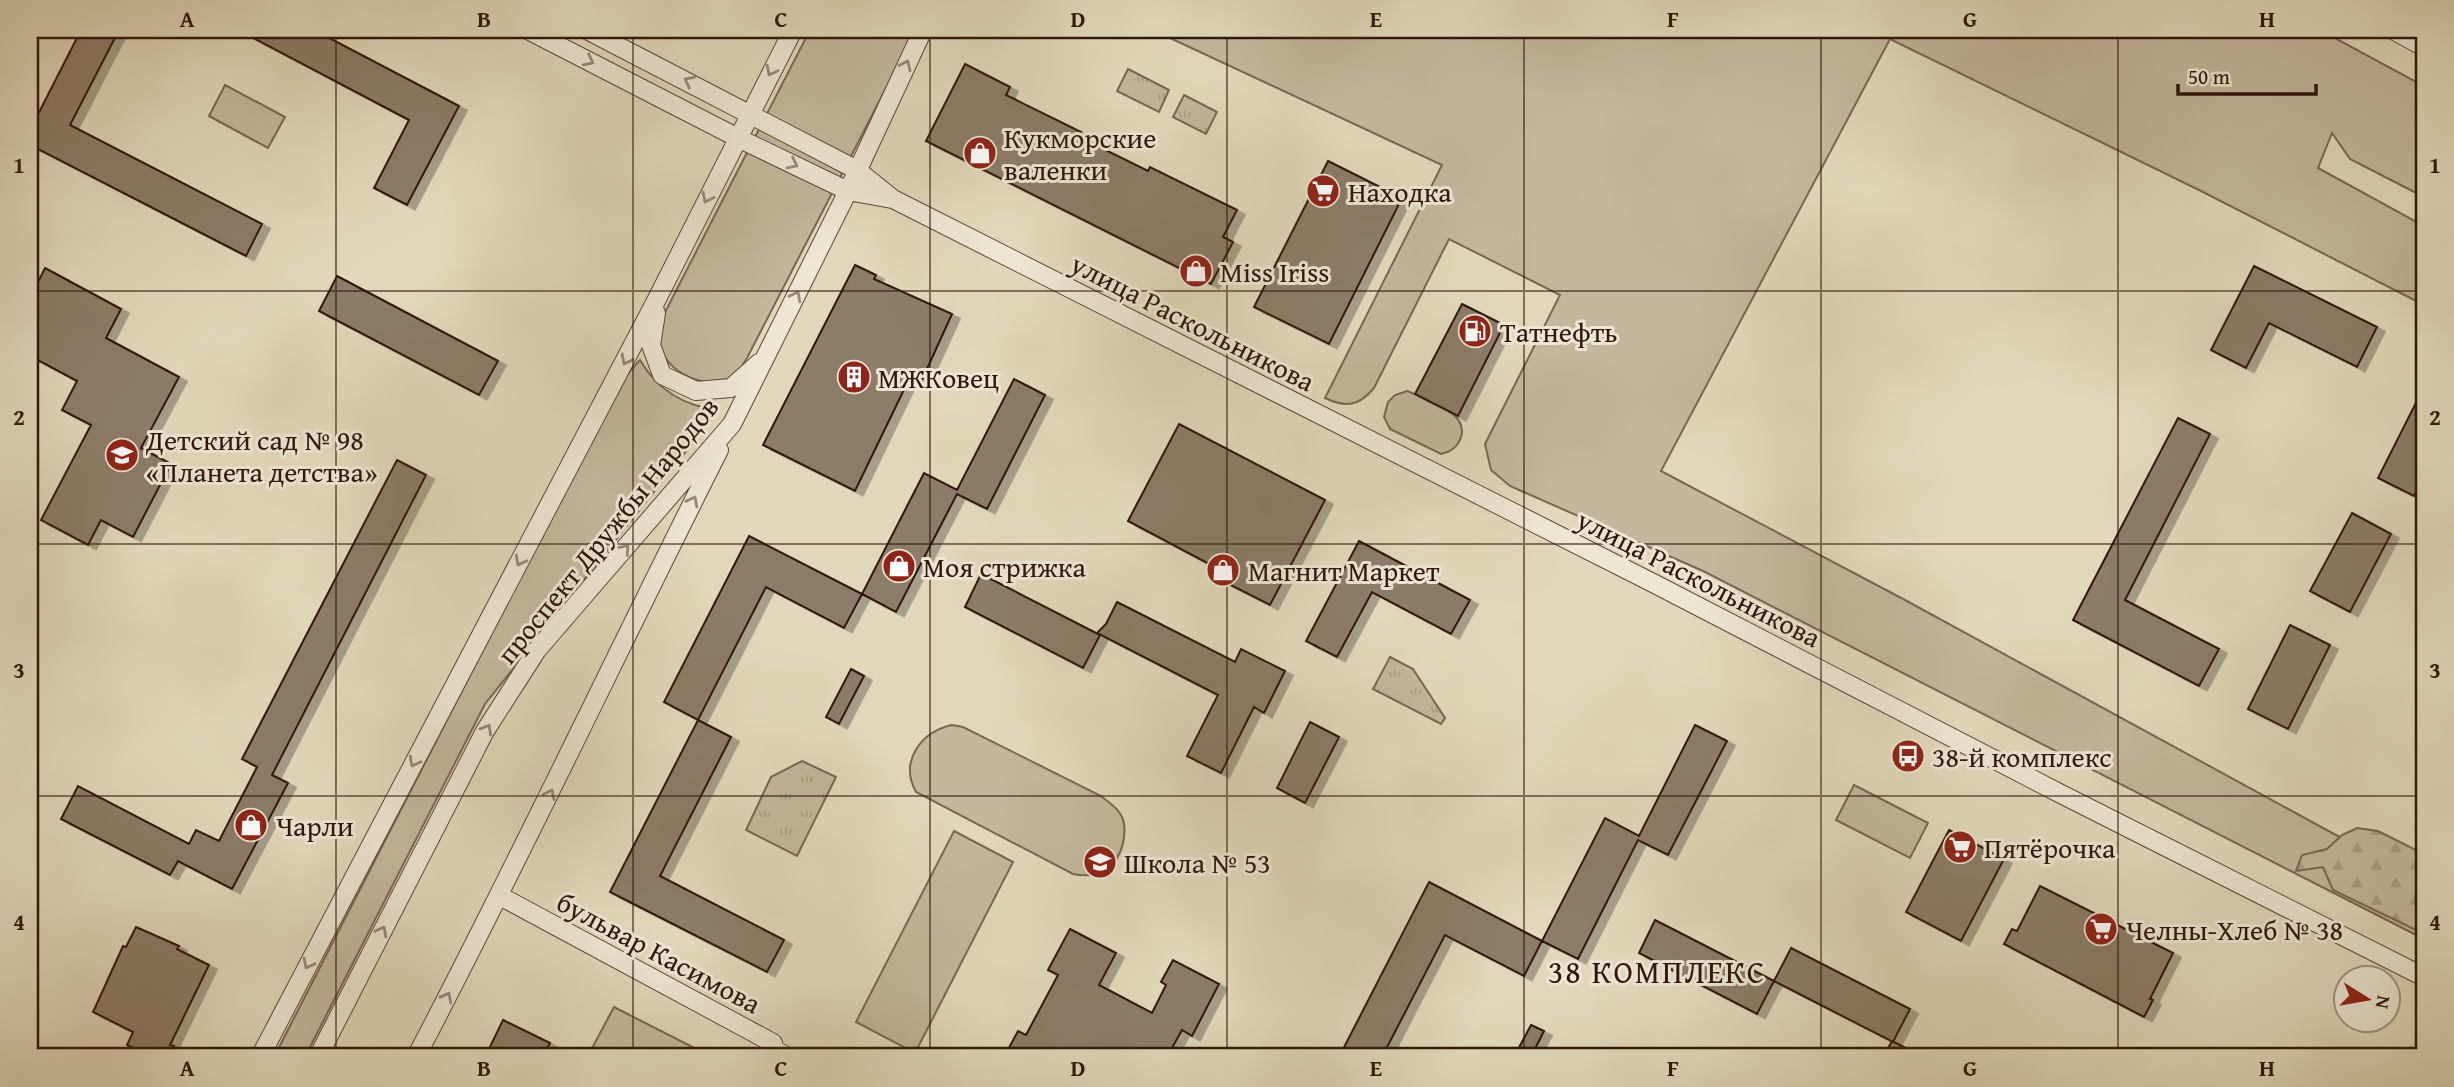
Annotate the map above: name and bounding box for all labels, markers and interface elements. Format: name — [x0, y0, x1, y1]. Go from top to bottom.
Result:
text: A — [180, 2, 195, 35]
text: B — [477, 2, 491, 35]
text: C — [774, 2, 788, 35]
text: D — [1071, 2, 1086, 35]
text: E — [1370, 2, 1382, 35]
text: F — [1667, 2, 1679, 35]
text: G — [1963, 2, 1977, 35]
text: H — [2259, 2, 2275, 35]
scale bar — [2178, 52, 2316, 96]
one-way arrow — [582, 53, 594, 66]
one-way arrow — [898, 60, 912, 72]
text: 50 m — [2188, 61, 2230, 92]
one-way arrow — [766, 64, 780, 76]
one-way arrow — [684, 76, 696, 90]
place label: Кукморские валенки — [1004, 117, 1156, 190]
shop icon: Кукморские валенки — [961, 134, 999, 172]
text: 1 — [13, 148, 25, 181]
text: 1 — [2429, 148, 2441, 181]
one-way arrow — [786, 156, 798, 170]
place label: Находка — [1348, 171, 1452, 212]
supermarket icon: Находка — [1304, 172, 1342, 210]
one-way arrow — [702, 191, 716, 203]
street label: улица Раскольникова — [1063, 242, 1323, 402]
place label: Miss Iriss — [1220, 251, 1329, 292]
shop icon: Miss Iriss — [1177, 252, 1215, 290]
one-way arrow — [788, 291, 802, 303]
place label: Татнефть — [1500, 311, 1617, 352]
fuel station icon: Татнефть — [1456, 312, 1494, 350]
one-way arrow — [620, 352, 634, 365]
place label: МЖКовец — [878, 357, 999, 398]
building icon: МЖКовец — [835, 358, 873, 396]
street label: проспект Дружбы Народов — [486, 388, 728, 672]
text: 2 — [13, 400, 25, 433]
text: 2 — [2429, 400, 2441, 433]
place label: Детский сад № 98 «Планета детства» — [145, 419, 378, 492]
school or university icon: Детский сад № 98 «Планета детства» — [103, 436, 141, 474]
one-way arrow — [685, 496, 699, 509]
street label: улица Раскольникова — [1569, 498, 1829, 658]
one-way arrow — [617, 544, 629, 557]
place label: Моя стрижка — [923, 546, 1086, 587]
shop icon: Моя стрижка — [880, 547, 918, 585]
place label: Магнит Маркет — [1248, 550, 1440, 591]
shop icon: Магнит Маркет — [1204, 551, 1242, 589]
one-way arrow — [514, 554, 528, 566]
text: 3 — [13, 653, 25, 686]
text: 3 — [2429, 653, 2441, 686]
one-way arrow — [478, 723, 491, 736]
place label: 38-й комплекс — [1932, 736, 2112, 777]
bus stop icon: 38-й комплекс — [1889, 737, 1927, 775]
one-way arrow — [408, 755, 422, 767]
one-way arrow — [541, 789, 555, 801]
place label: Чарли — [276, 805, 354, 846]
shop icon: Чарли — [232, 806, 270, 844]
place label: Пятёрочка — [1984, 827, 2116, 868]
supermarket icon: Пятёрочка — [1941, 828, 1979, 866]
place label: Школа № 53 — [1124, 842, 1271, 883]
school or university icon: Школа № 53 — [1081, 843, 1119, 881]
street label: бульвар Касимова — [549, 881, 769, 1024]
text: 4 — [13, 905, 25, 938]
text: 4 — [2429, 905, 2441, 938]
place label: Челны-Хлеб № 38 — [2126, 909, 2343, 950]
supermarket icon: Челны-Хлеб № 38 — [2082, 910, 2120, 948]
one-way arrow — [374, 926, 388, 938]
district label: 38 КОМПЛЕКС — [1548, 948, 1766, 995]
one-way arrow — [302, 956, 316, 969]
north arrow — [2332, 964, 2402, 1034]
one-way arrow — [439, 992, 453, 1004]
text: N — [2369, 993, 2399, 1011]
text: A — [180, 1051, 195, 1084]
text: B — [477, 1051, 491, 1084]
text: C — [774, 1051, 788, 1084]
text: D — [1071, 1051, 1086, 1084]
text: E — [1370, 1051, 1382, 1084]
text: F — [1667, 1051, 1679, 1084]
text: G — [1963, 1051, 1977, 1084]
text: H — [2259, 1051, 2275, 1084]

